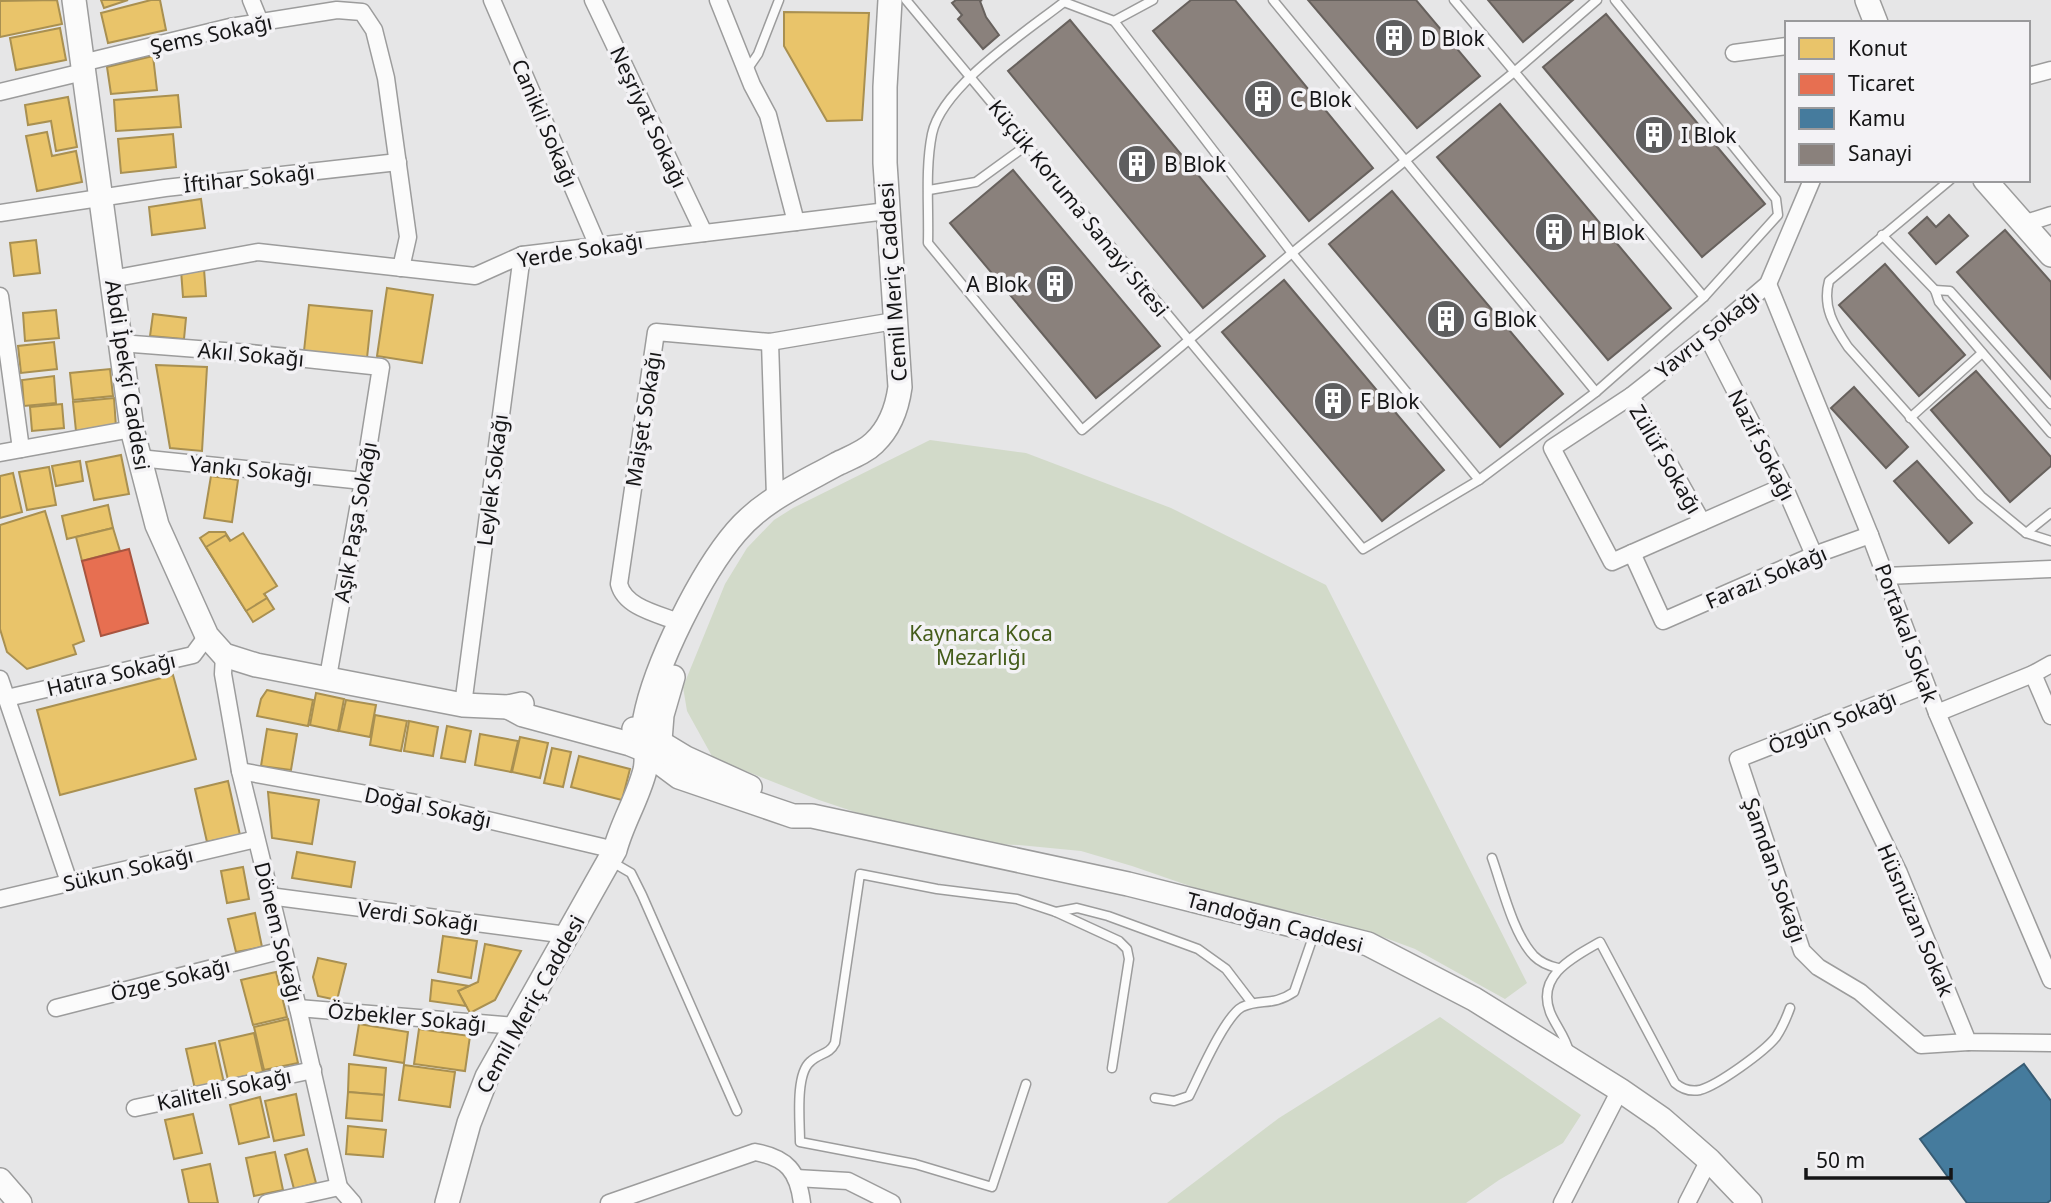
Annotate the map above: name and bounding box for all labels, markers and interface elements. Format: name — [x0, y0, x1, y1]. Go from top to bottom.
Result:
street label: Şems Sokağı — [147, 7, 275, 61]
building icon: D Blok — [1373, 17, 1415, 59]
legend — [1785, 21, 2030, 182]
place label: D Blok — [1421, 24, 1486, 52]
text: Konut — [1848, 34, 1908, 62]
street label: Neşriyat Sokağı — [604, 42, 694, 192]
street label: Canikli Sokağı — [505, 55, 585, 191]
text: Ticaret — [1848, 69, 1915, 97]
building icon: C Blok — [1242, 78, 1284, 120]
place label: C Blok — [1290, 85, 1353, 113]
street label: Küçük Koruma Sanayi Sitesi — [983, 94, 1175, 322]
text: Kamu — [1848, 104, 1905, 132]
building icon: I Blok — [1633, 114, 1675, 156]
place label: I Blok — [1681, 121, 1737, 149]
text: Sanayi — [1848, 139, 1912, 167]
building icon: B Blok — [1116, 143, 1158, 185]
place label: B Blok — [1164, 150, 1227, 178]
street label: İftihar Sokağı — [182, 157, 316, 199]
street label: Cemil Meriç Caddesi — [871, 181, 913, 383]
building icon: H Blok — [1533, 211, 1575, 253]
place label: H Blok — [1581, 218, 1646, 246]
street label: Yerde Sokağı — [515, 226, 645, 274]
building icon: A Blok — [1034, 263, 1076, 305]
place label: A Blok — [966, 270, 1029, 298]
street label: Abdi İpekçi Caddesi — [99, 278, 157, 472]
street label: Yavru Sokağı — [1649, 283, 1765, 385]
building icon: G Blok — [1425, 298, 1467, 340]
place label: G Blok — [1473, 305, 1538, 333]
street label: Akıl Sokağı — [197, 335, 305, 373]
street label: Maişet Sokağı — [618, 349, 668, 489]
building icon: F Blok — [1312, 380, 1354, 422]
street label: Nazif Sokağı — [1722, 385, 1802, 505]
place label: F Blok — [1360, 387, 1420, 415]
street label: Zülüf Sokağı — [1623, 399, 1709, 519]
street label: Leylek Sokağı — [470, 412, 514, 548]
street label: Aşık Paşa Sokağı — [327, 439, 383, 605]
street label: Yankı Sokağı — [188, 449, 314, 489]
street label: Farazi Sokağı — [1701, 539, 1831, 615]
street label: Portakal Sokak — [1869, 560, 1945, 707]
park label: Kaynarca Koca Mezarlığı — [909, 619, 1053, 671]
street label: Hatıra Sokağı — [44, 646, 178, 702]
street label: Özgün Sokağı — [1764, 684, 1900, 760]
street label: Doğal Sokağı — [362, 780, 494, 834]
street label: Şamdan Sokağı — [1737, 794, 1813, 946]
street label: Hüsnüzan Sokak — [1871, 839, 1961, 1001]
street label: Sükun Sokağı — [60, 840, 196, 898]
street label: Dönem Sokağı — [248, 859, 310, 1005]
street label: Tandoğan Caddesi — [1184, 885, 1366, 959]
street label: Verdi Sokağı — [356, 895, 480, 937]
street label: Cemil Meriç Caddesi — [469, 910, 591, 1098]
street label: Özge Sokağı — [107, 951, 233, 1007]
street label: Özbekler Sokağı — [326, 996, 488, 1038]
street label: Kaliteli Sokağı — [154, 1061, 294, 1117]
scale bar — [1806, 1136, 1951, 1180]
text: 50 m — [1816, 1146, 1865, 1174]

